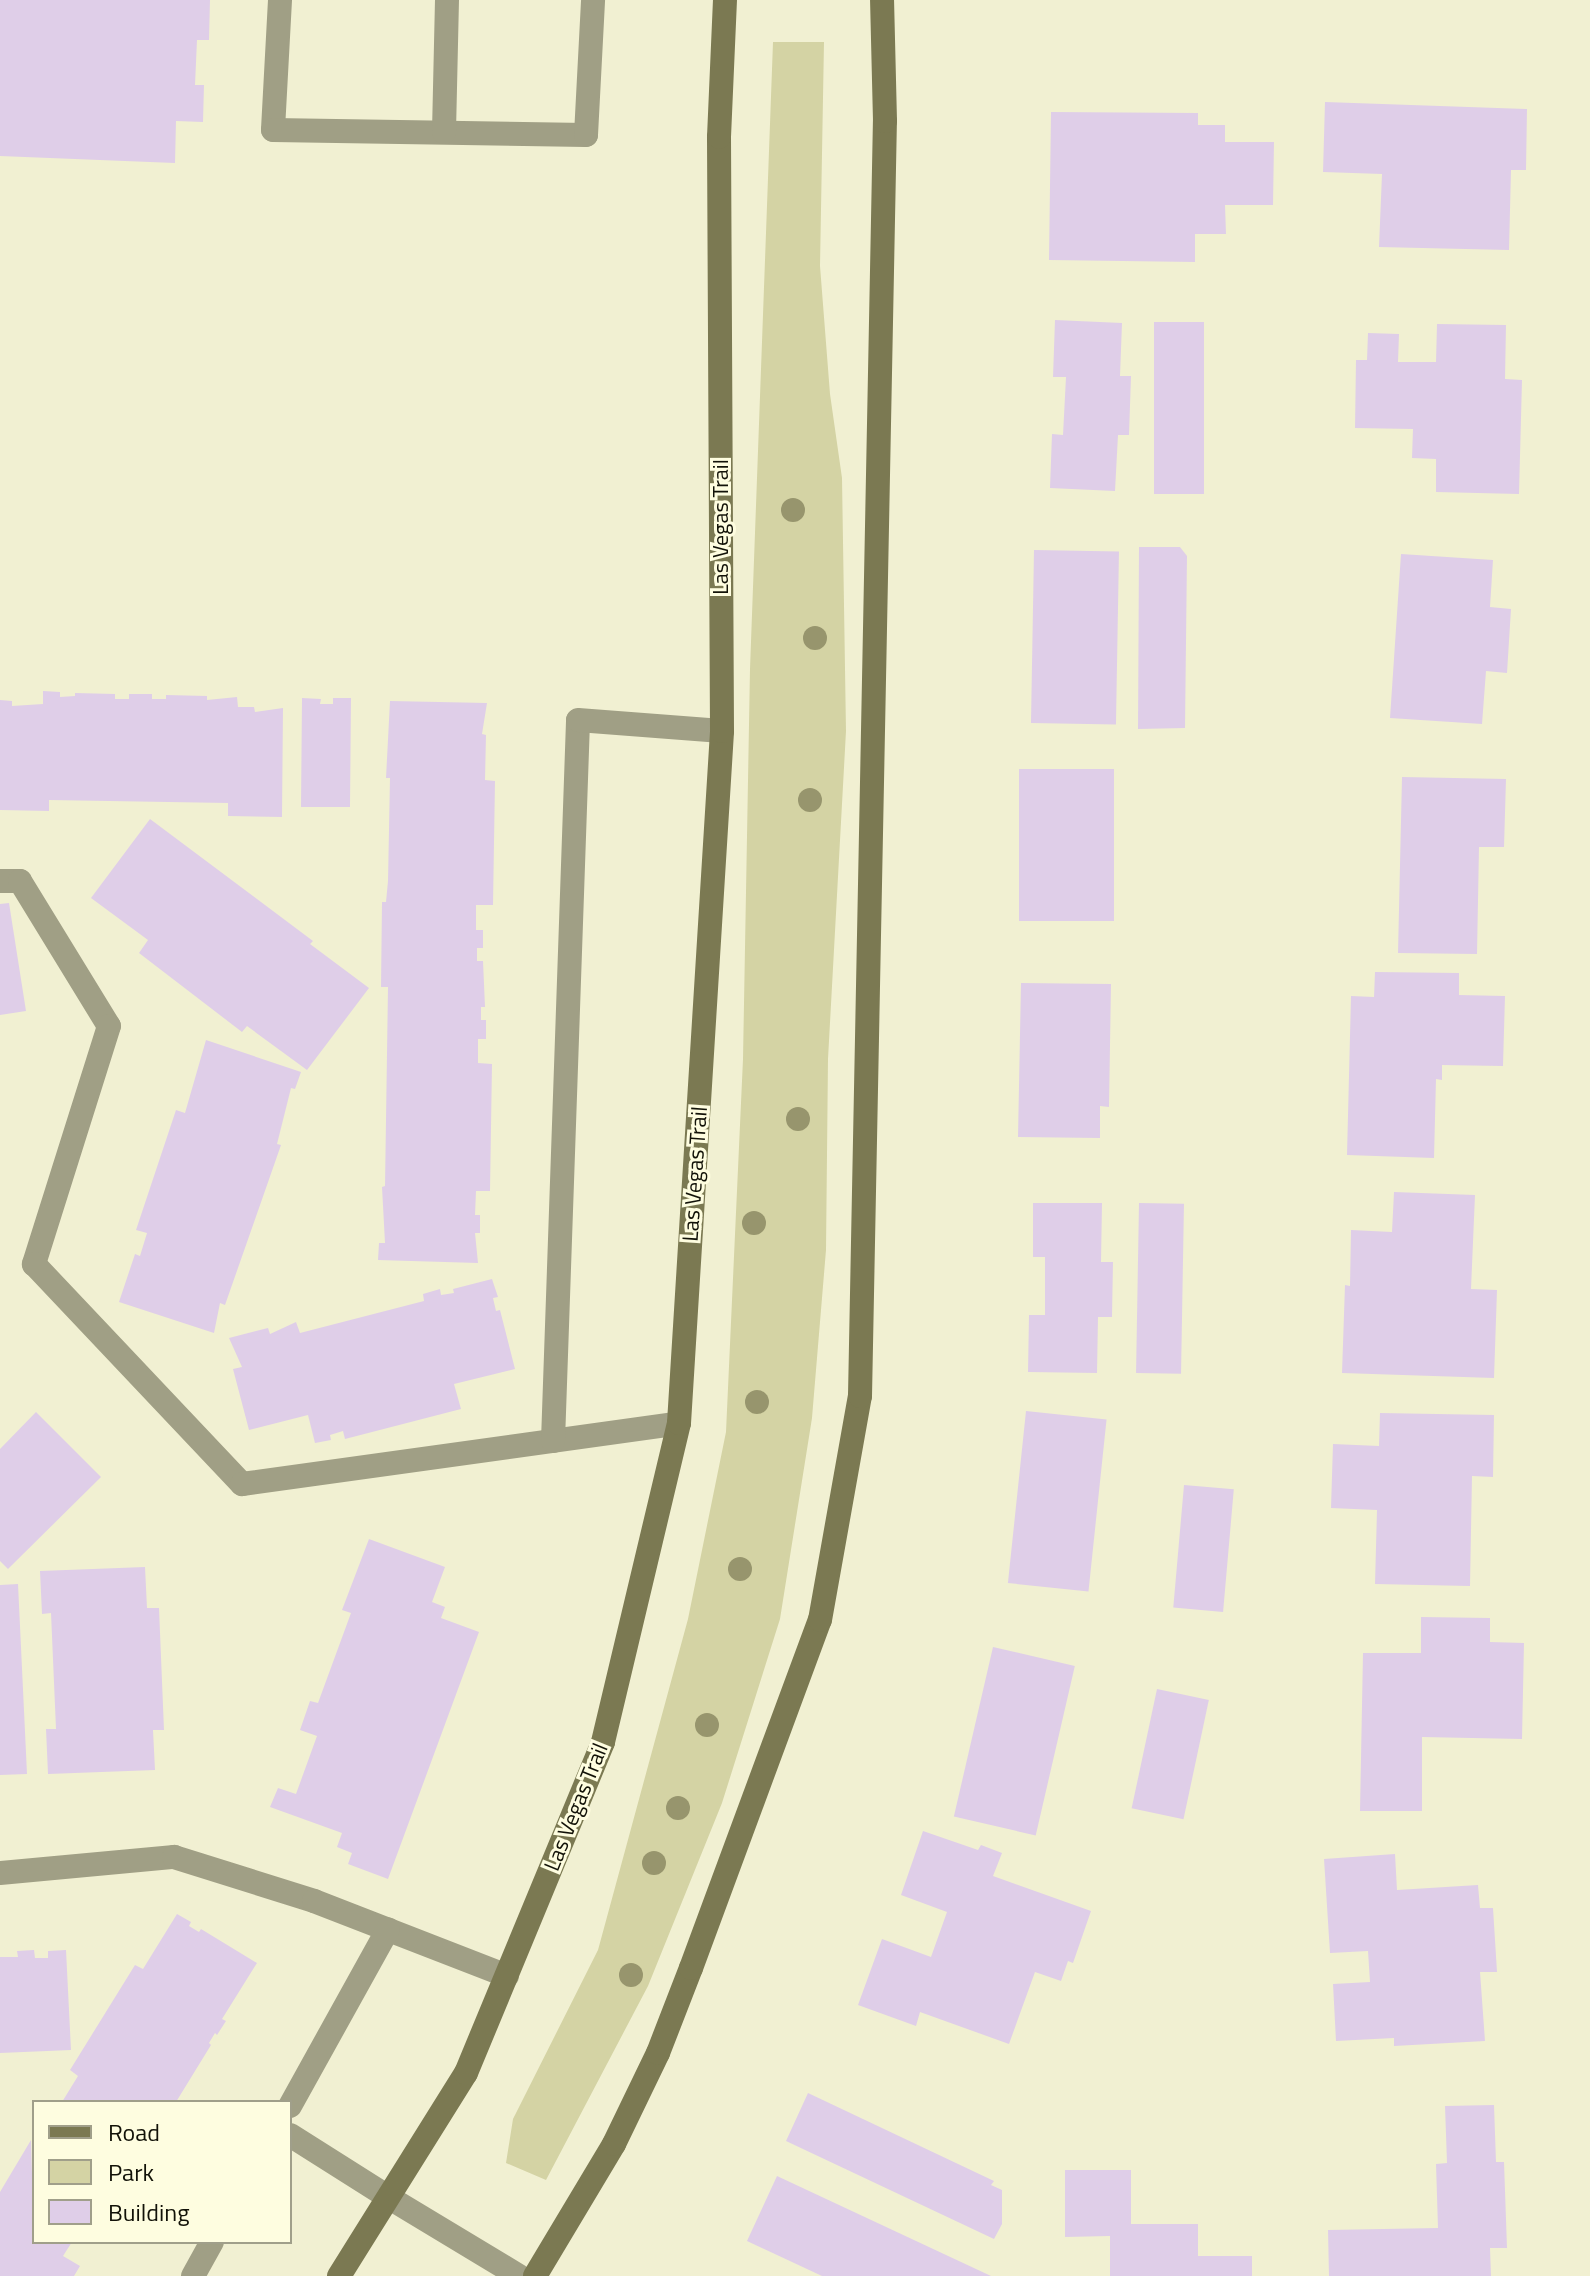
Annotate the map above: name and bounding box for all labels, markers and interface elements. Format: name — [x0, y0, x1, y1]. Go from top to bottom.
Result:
street label: Las Vegas Trail — [708, 459, 734, 595]
street label: Las Vegas Trail — [677, 1106, 713, 1242]
street label: Las Vegas Trail — [538, 1739, 614, 1875]
legend — [32, 2100, 292, 2244]
text: Road — [108, 2114, 160, 2150]
text: Park — [108, 2154, 154, 2190]
text: Building — [108, 2194, 190, 2230]

